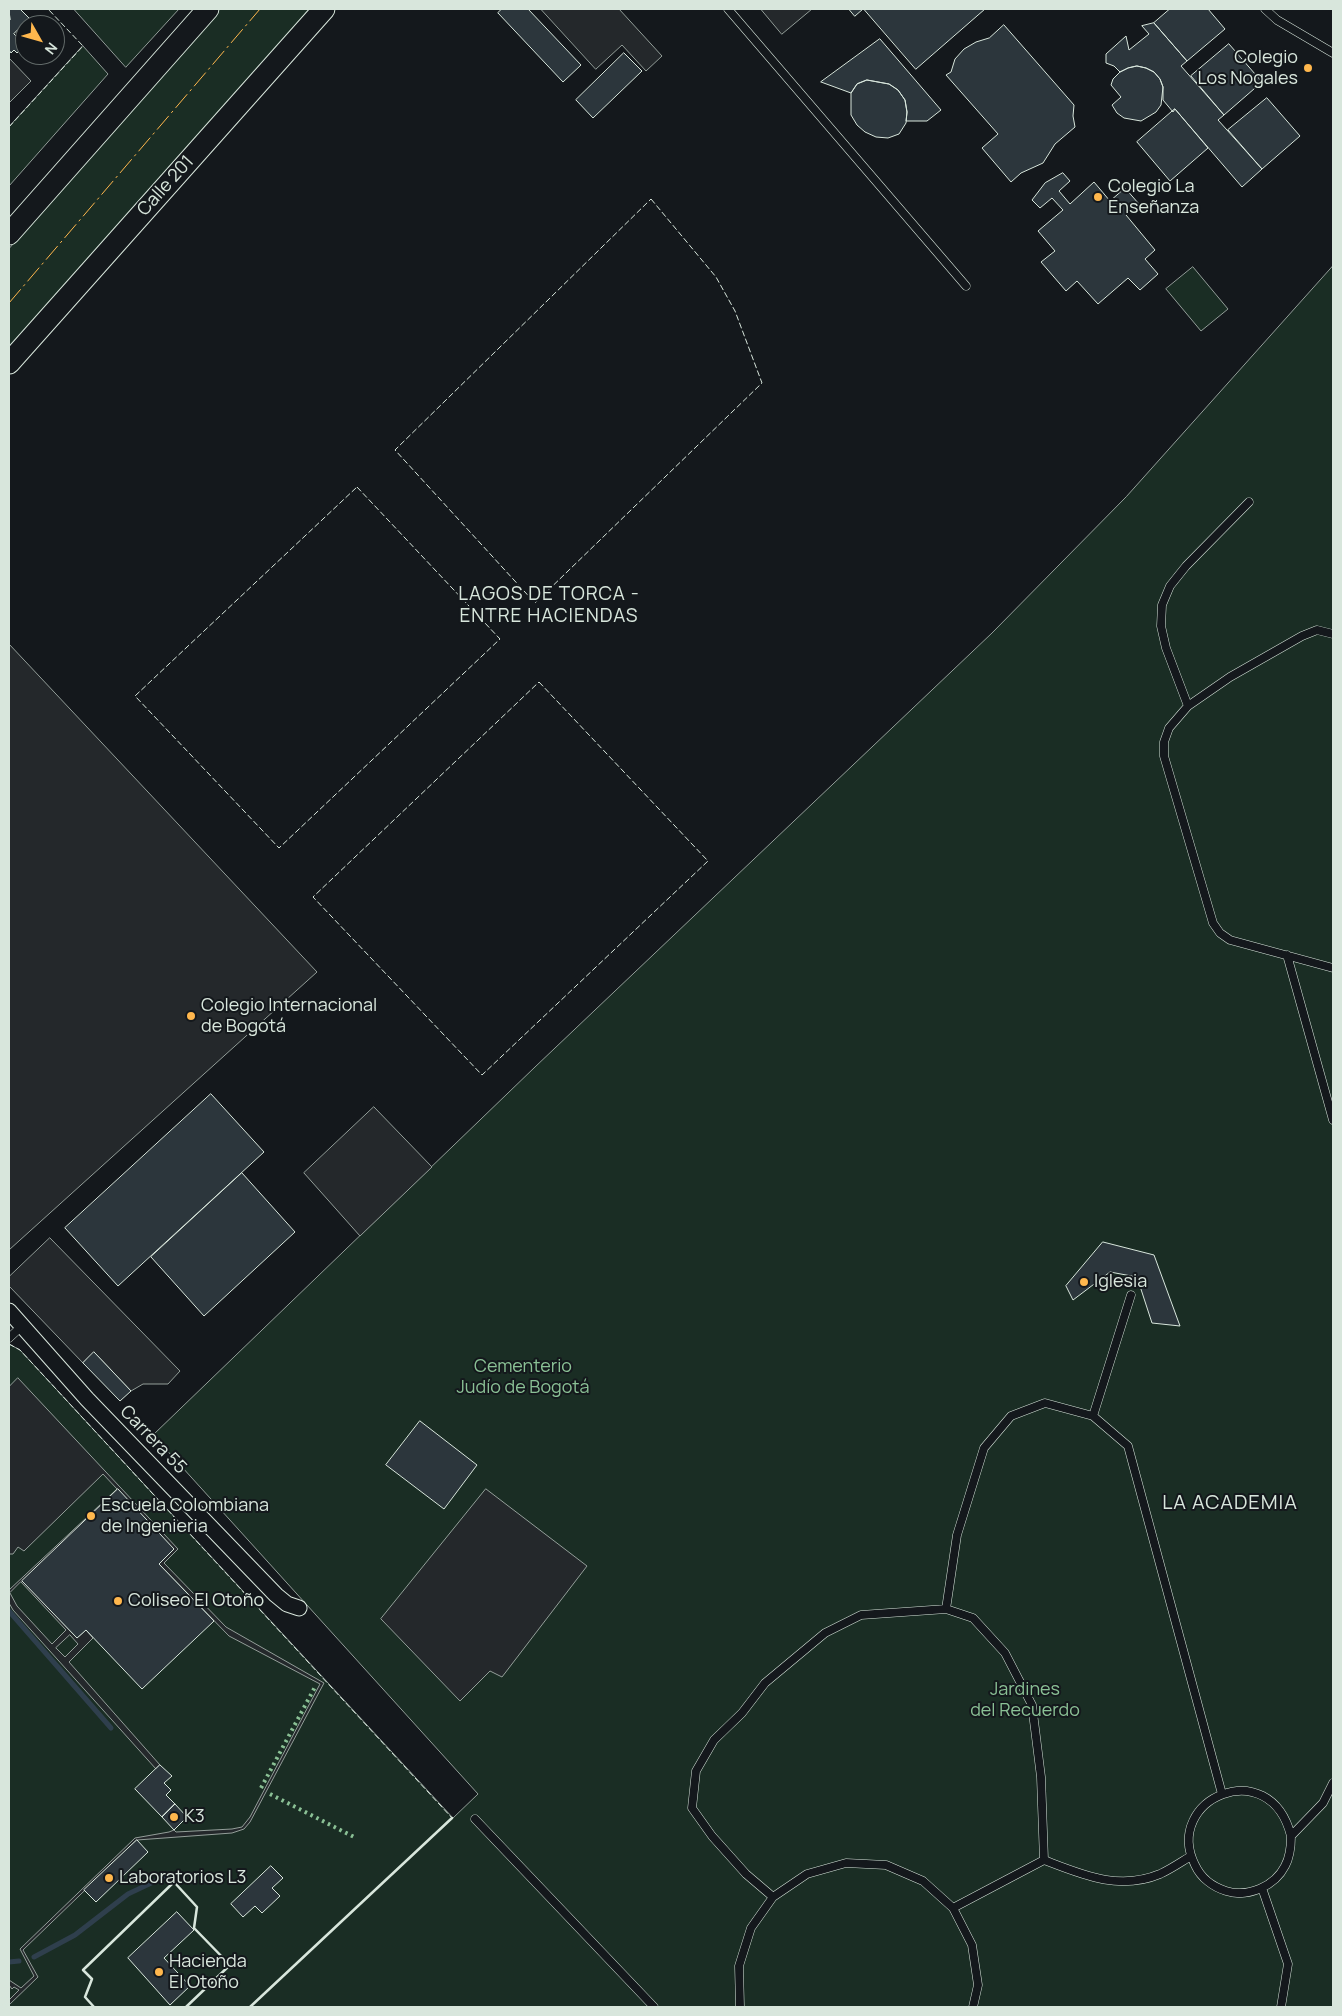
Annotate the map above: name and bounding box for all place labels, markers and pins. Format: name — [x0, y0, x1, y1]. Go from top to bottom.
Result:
place label: Colegio Los Nogales — [1197, 47, 1298, 90]
marker: Colegio Los Nogales — [1302, 62, 1314, 74]
place label: Colegio La Enseñanza — [1108, 176, 1199, 218]
marker: Colegio La Enseñanza — [1092, 191, 1104, 203]
place label: Colegio Internacional de Bogotá — [201, 995, 377, 1038]
marker: Colegio Internacional de Bogotá — [185, 1010, 197, 1022]
place label: Iglesia — [1094, 1271, 1147, 1293]
marker: Iglesia — [1078, 1276, 1090, 1288]
place label: Escuela Colombiana de Ingenieria — [101, 1495, 269, 1538]
marker: Escuela Colombiana de Ingenieria — [85, 1510, 97, 1522]
place label: Coliseo El Otoño — [128, 1590, 264, 1612]
marker: Coliseo El Otoño — [112, 1595, 124, 1607]
place label: K3 — [184, 1806, 205, 1828]
marker: K3 — [168, 1811, 180, 1823]
place label: Laboratorios L3 — [119, 1867, 247, 1889]
marker: Laboratorios L3 — [103, 1872, 115, 1884]
place label: Hacienda El Otoño — [169, 1951, 247, 1994]
marker: Hacienda El Otoño — [153, 1966, 165, 1978]

